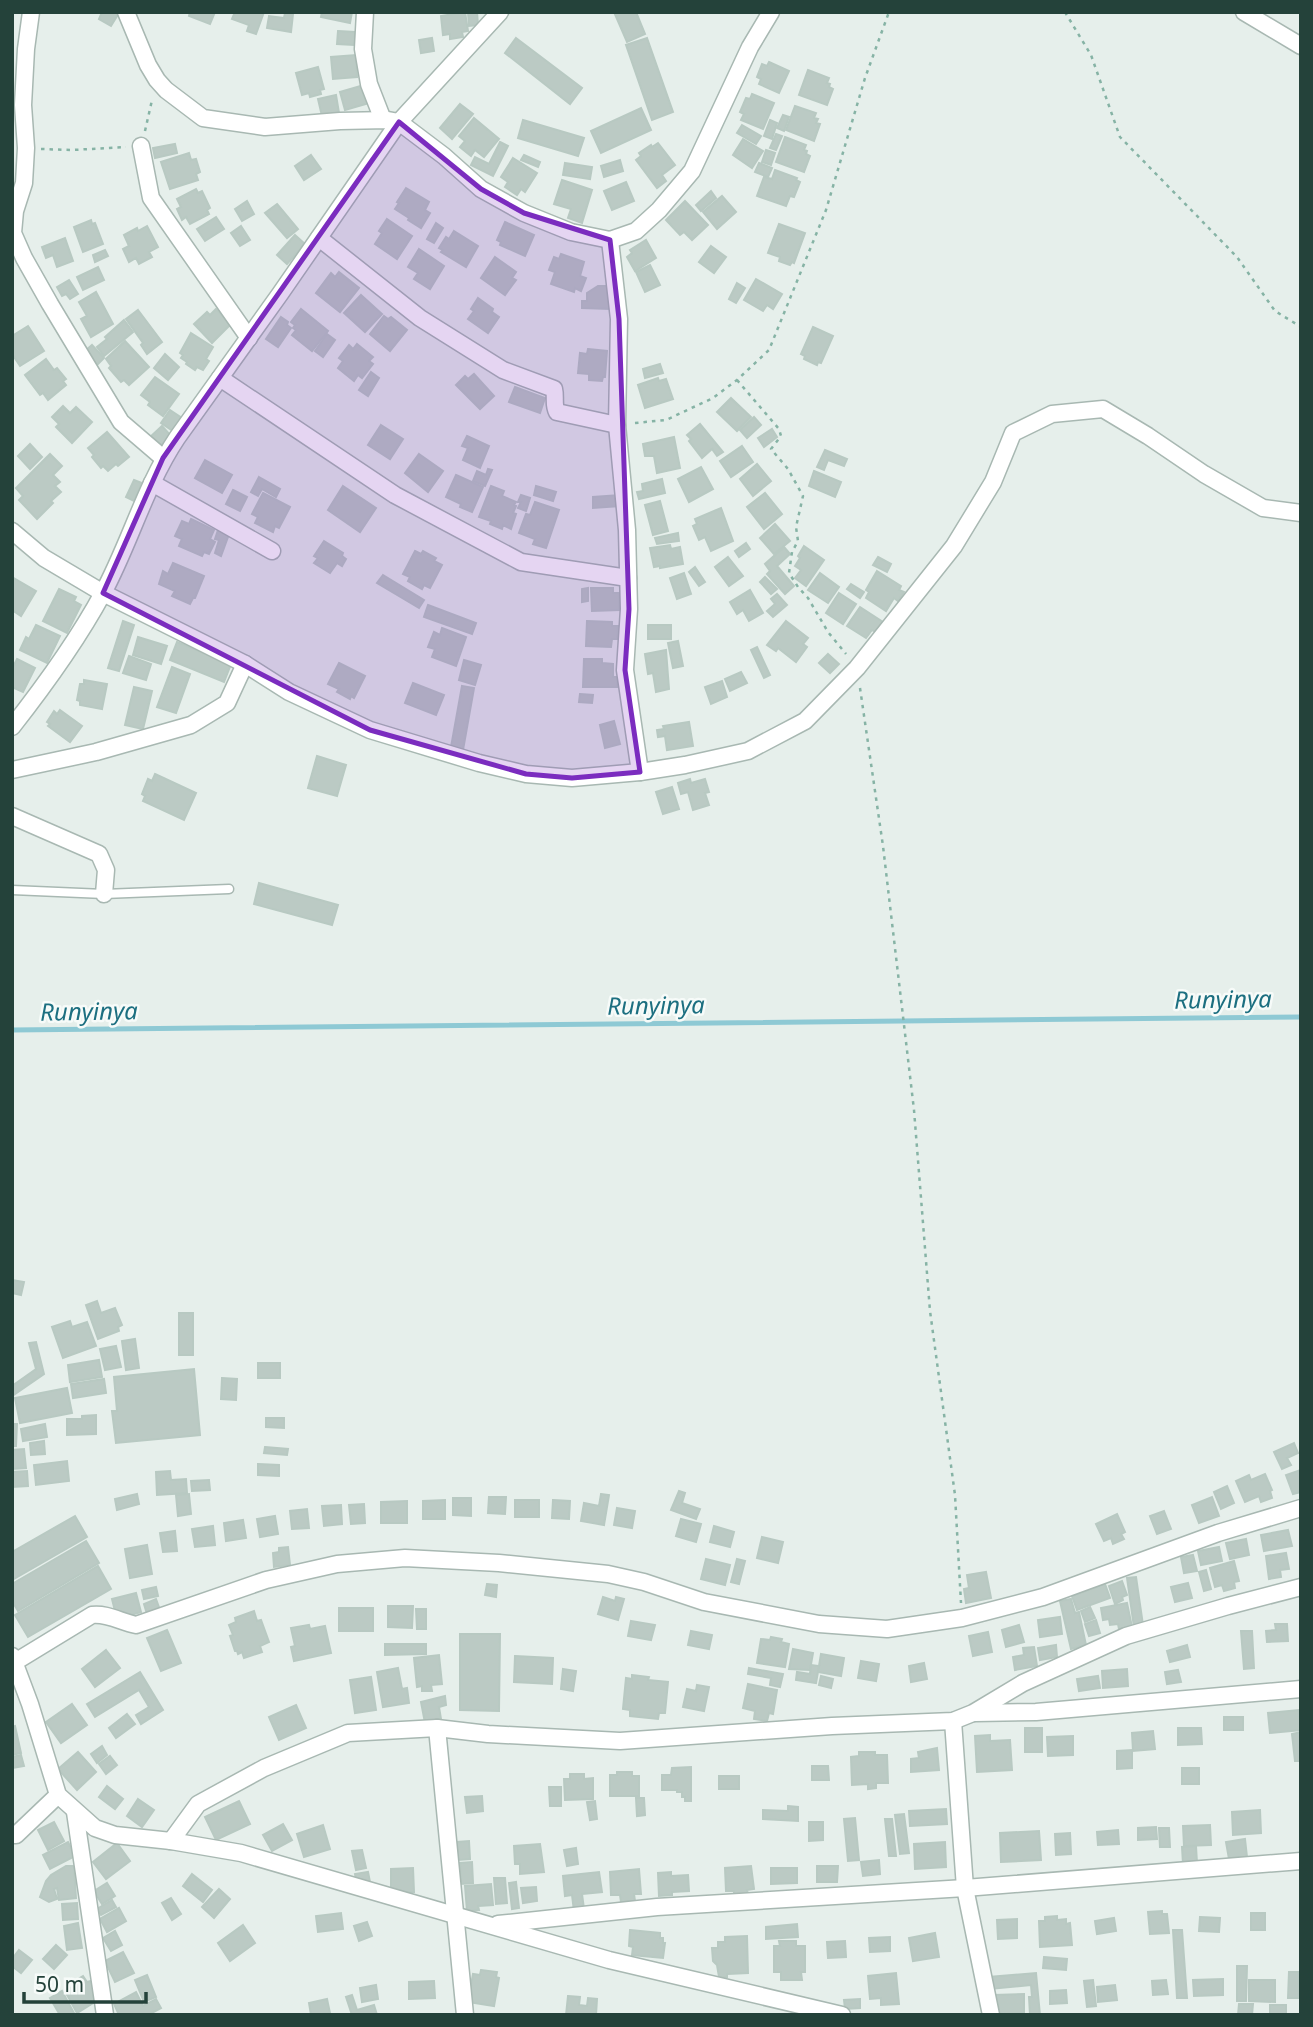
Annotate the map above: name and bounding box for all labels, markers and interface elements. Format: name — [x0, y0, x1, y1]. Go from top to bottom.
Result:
water label: Runyinya — [1174, 981, 1272, 1016]
water label: Runyinya — [607, 987, 705, 1022]
water label: Runyinya — [40, 993, 138, 1028]
scale bar — [24, 1960, 147, 2004]
text: 50 m — [35, 1970, 84, 1998]

